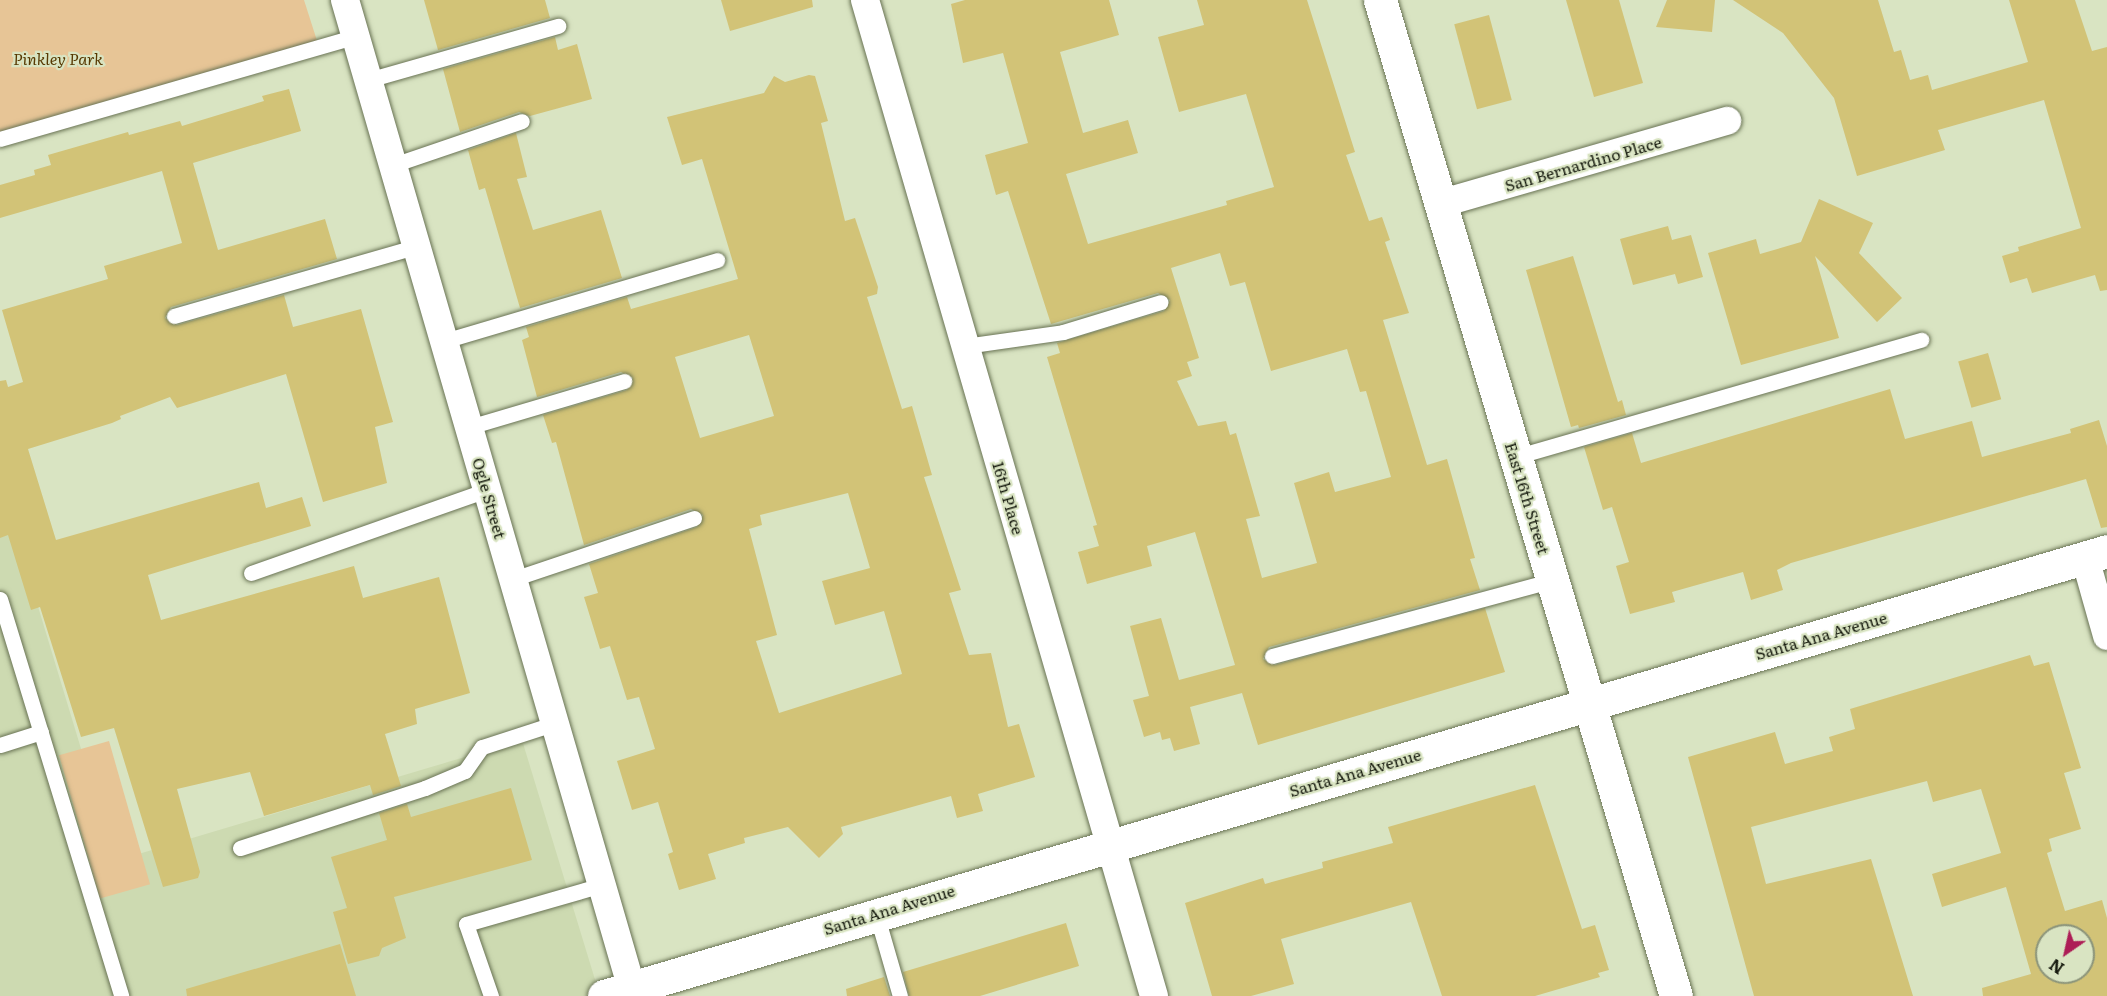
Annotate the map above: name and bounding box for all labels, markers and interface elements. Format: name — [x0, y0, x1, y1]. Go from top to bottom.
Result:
park label: Pinkley Park — [13, 48, 103, 68]
street label: San Bernardino Place — [1502, 131, 1664, 195]
street label: East 16th Street — [1502, 439, 1554, 557]
street label: Ogle Street — [469, 455, 511, 541]
street label: 16th Place — [989, 459, 1029, 537]
street label: Santa Ana Avenue — [1753, 607, 1889, 663]
street label: Santa Ana Avenue — [1287, 744, 1423, 800]
street label: Santa Ana Avenue — [821, 880, 957, 938]
north arrow — [2035, 924, 2095, 984]
text: N — [2044, 954, 2068, 981]

